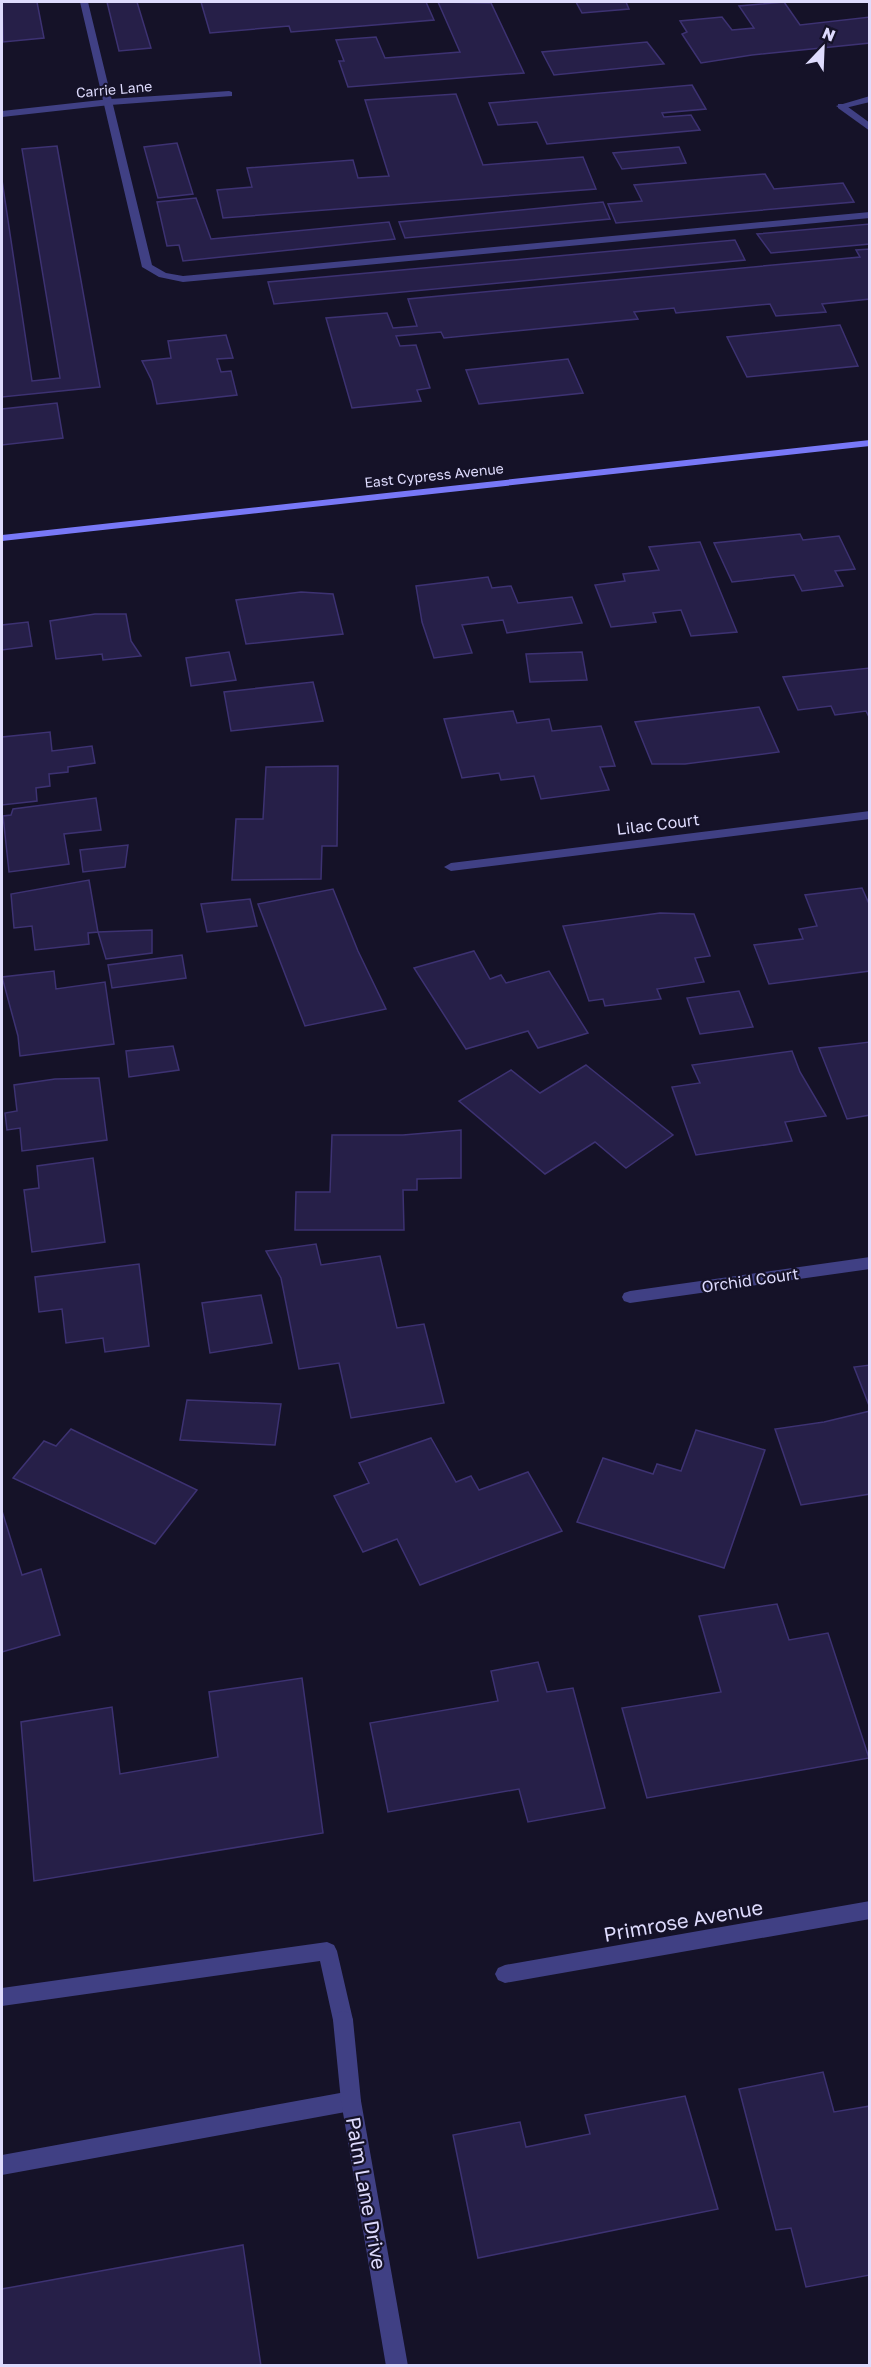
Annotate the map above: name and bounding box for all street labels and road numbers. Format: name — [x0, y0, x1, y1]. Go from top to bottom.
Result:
street label: Carrie Lane — [75, 77, 153, 101]
street label: East Cypress Avenue — [363, 459, 505, 491]
street label: Lilac Court — [615, 809, 701, 839]
street label: Orchid Court — [700, 1263, 800, 1297]
street label: Primrose Avenue — [601, 1894, 765, 1946]
street label: Palm Lane Drive — [342, 2115, 392, 2271]

